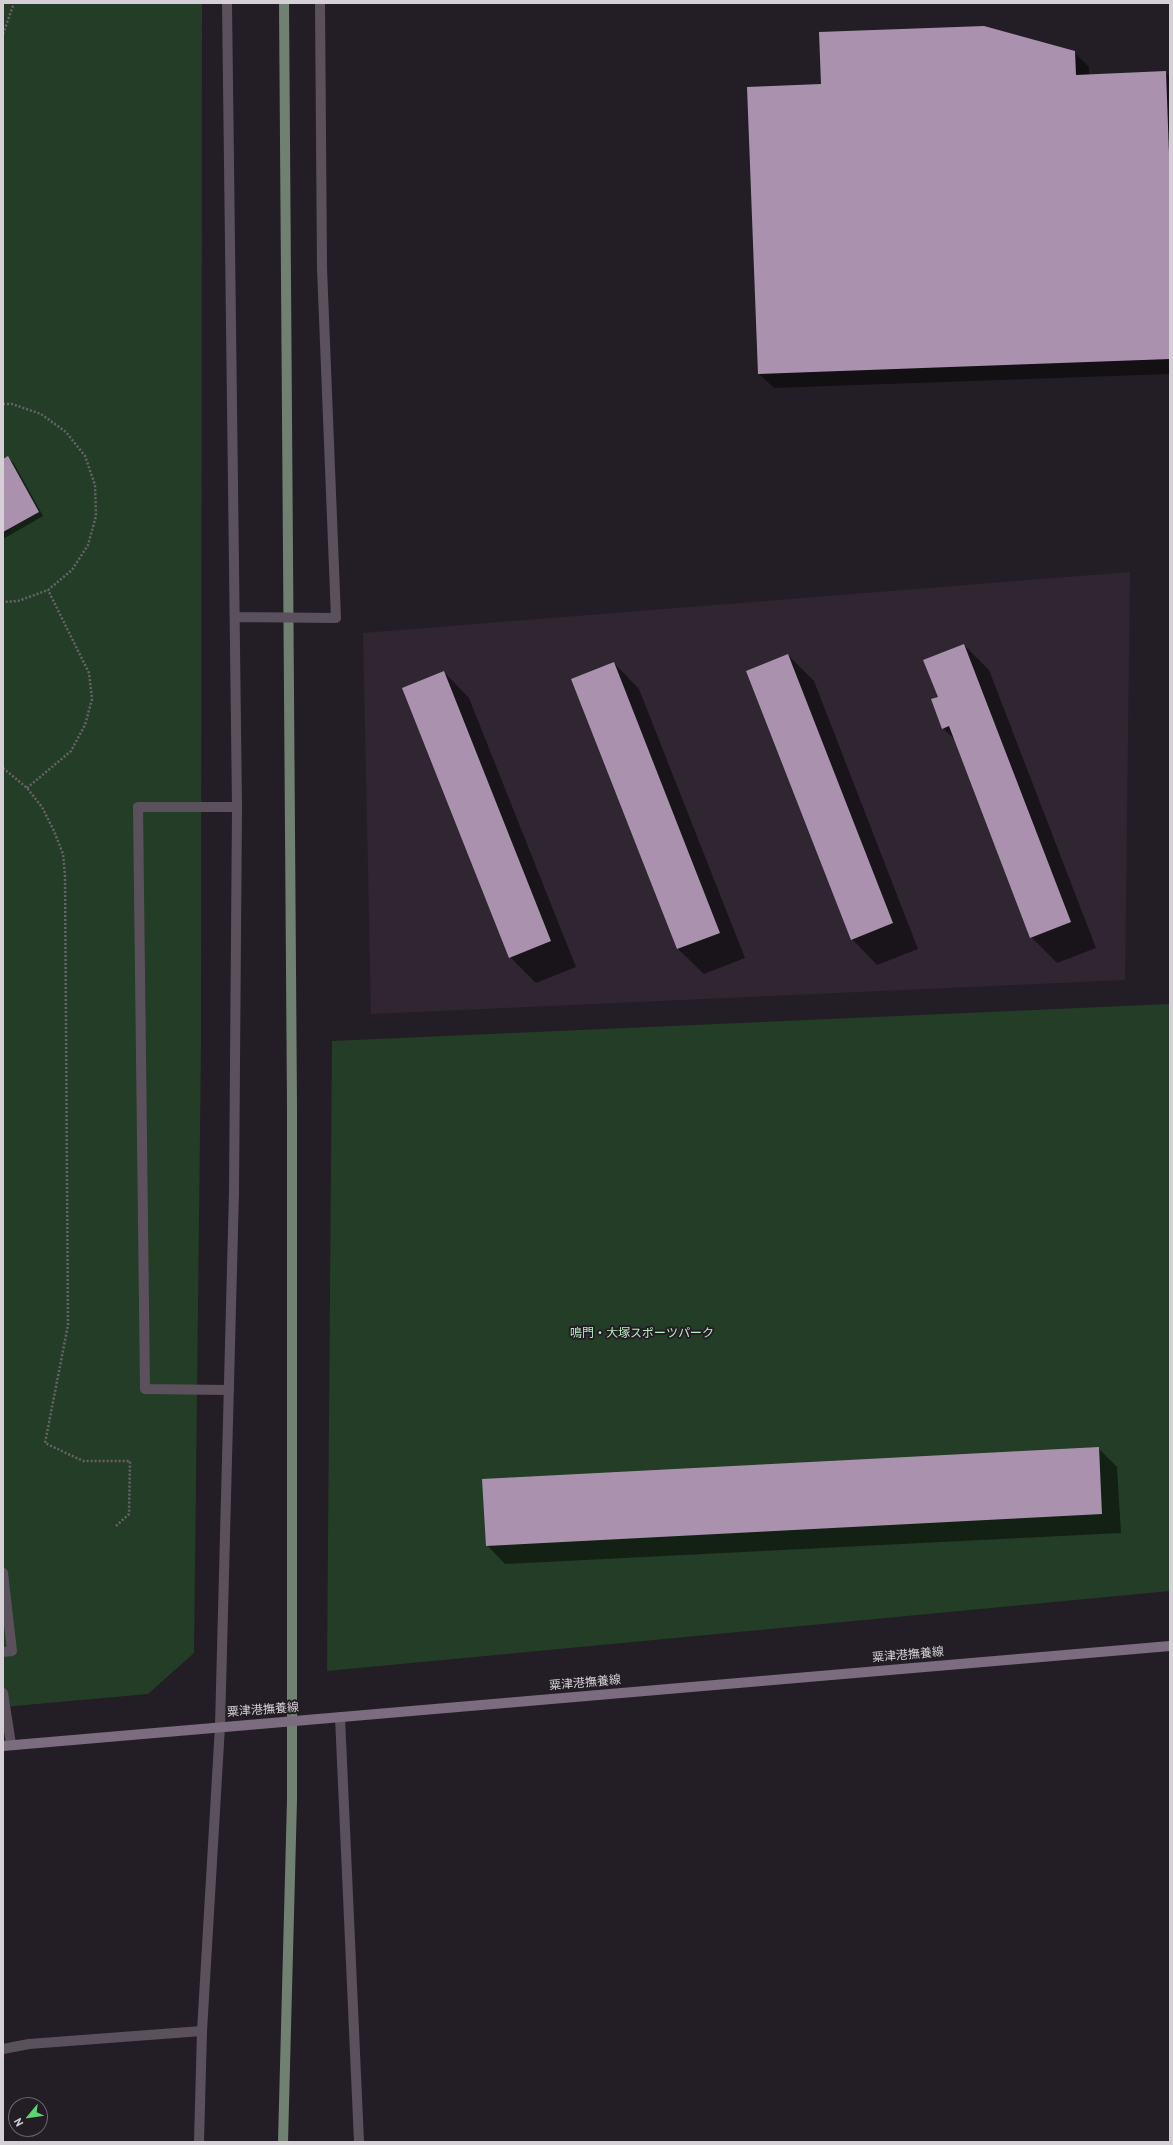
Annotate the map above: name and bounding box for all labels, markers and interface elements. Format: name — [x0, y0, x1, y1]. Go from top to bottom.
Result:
park label: 鳴門・大塚スポーツパーク — [570, 1327, 714, 1341]
street label: 粟津港撫養線 — [872, 1645, 944, 1665]
street label: 粟津港撫養線 — [549, 1673, 621, 1693]
street label: 粟津港撫養線 — [227, 1700, 299, 1720]
north arrow — [8, 2097, 48, 2137]
text: N — [11, 2116, 26, 2129]

